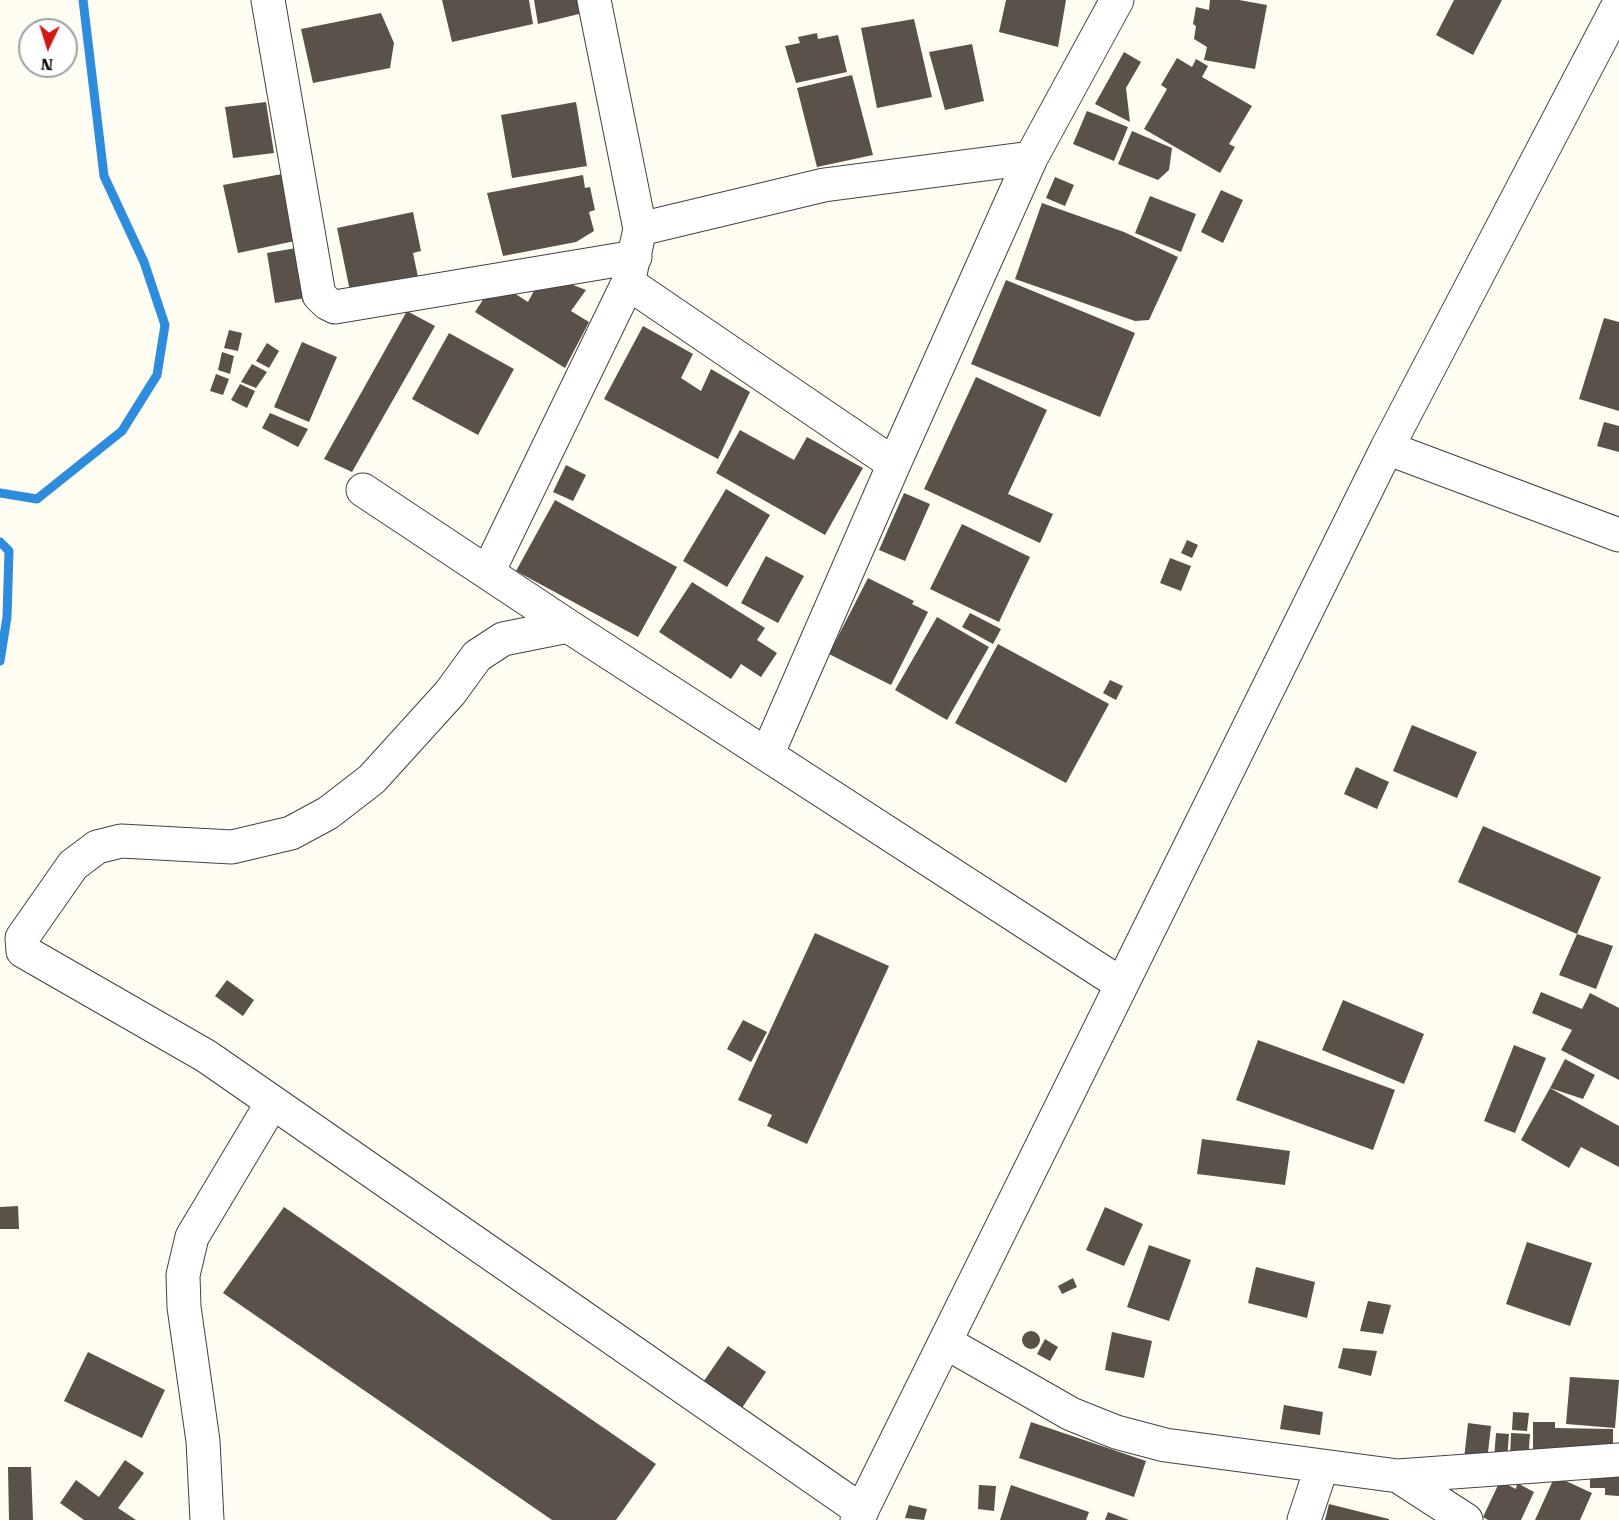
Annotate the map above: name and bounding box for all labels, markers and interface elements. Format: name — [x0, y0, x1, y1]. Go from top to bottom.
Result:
north arrow — [18, 18, 78, 78]
text: N — [40, 55, 54, 74]

